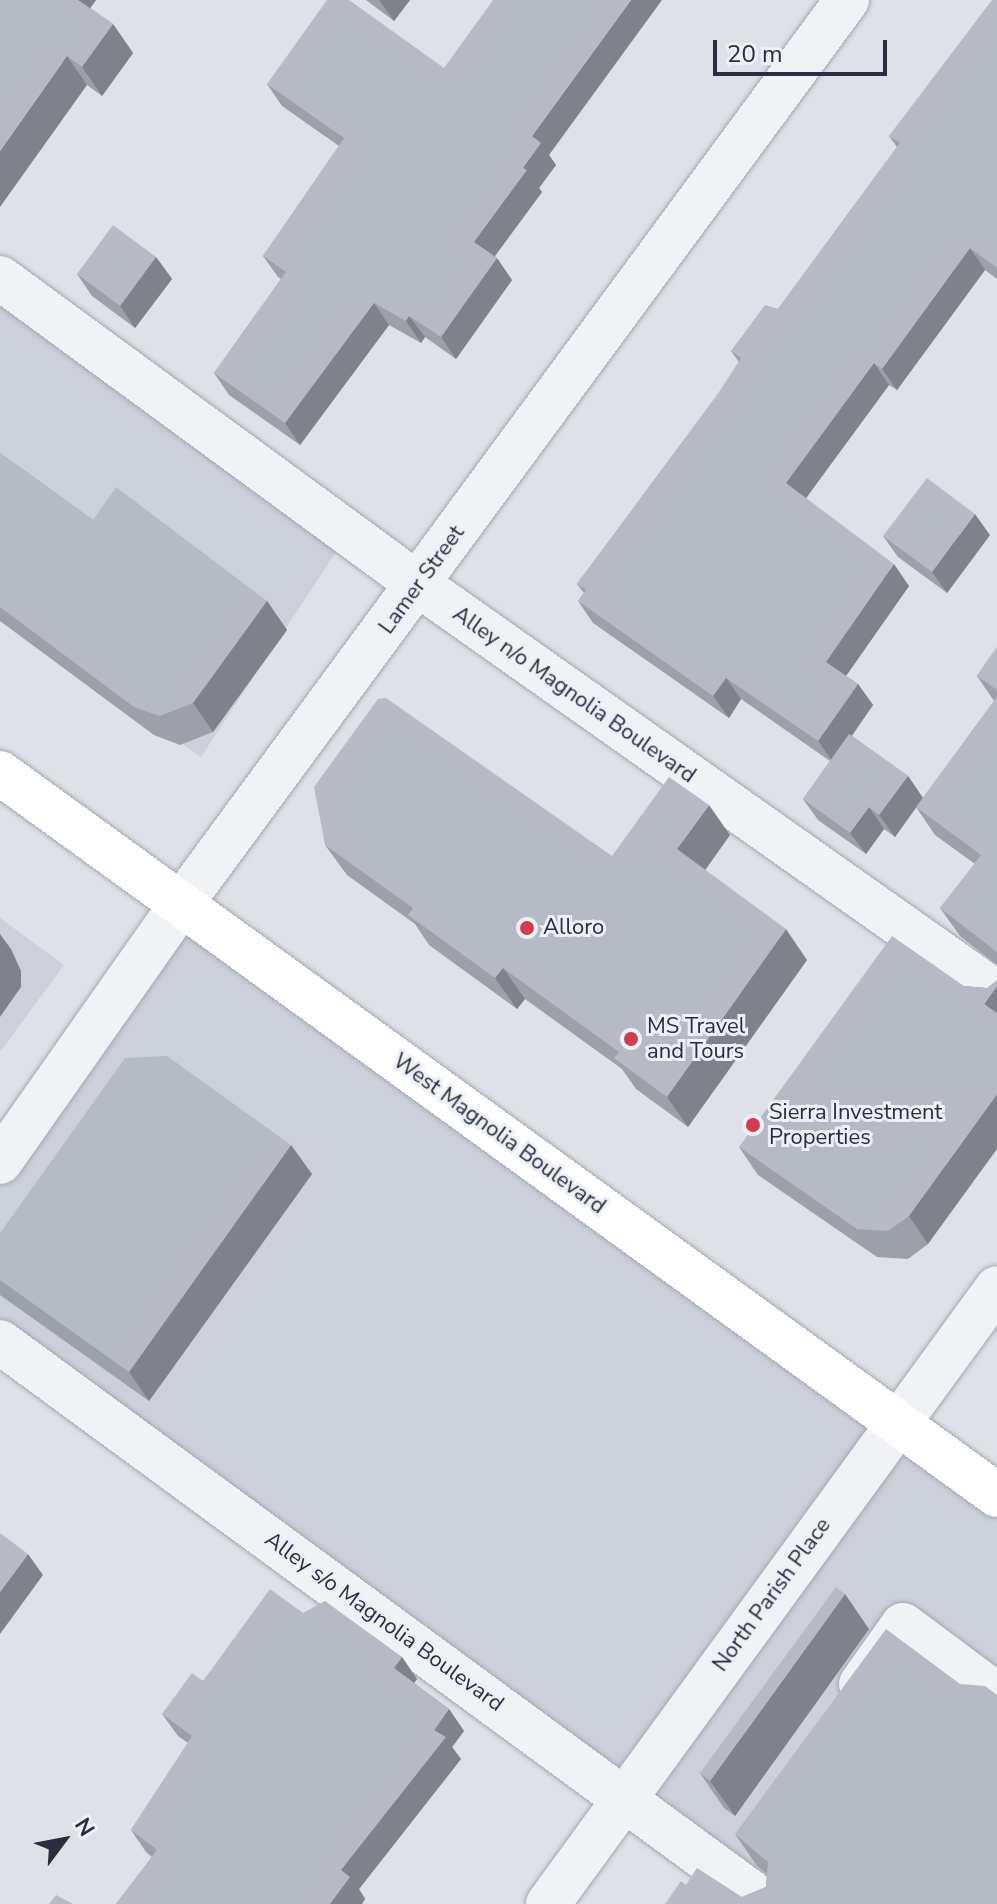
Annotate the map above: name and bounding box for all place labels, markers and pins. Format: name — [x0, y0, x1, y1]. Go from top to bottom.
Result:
place label: Alloro — [543, 915, 604, 941]
marker: Alloro — [518, 919, 536, 937]
place label: MS Travel and Tours — [647, 1013, 745, 1064]
marker: MS Travel and Tours — [622, 1030, 640, 1048]
place label: Sierra Investment Properties — [769, 1099, 942, 1150]
marker: Sierra Investment Properties — [744, 1116, 762, 1134]

